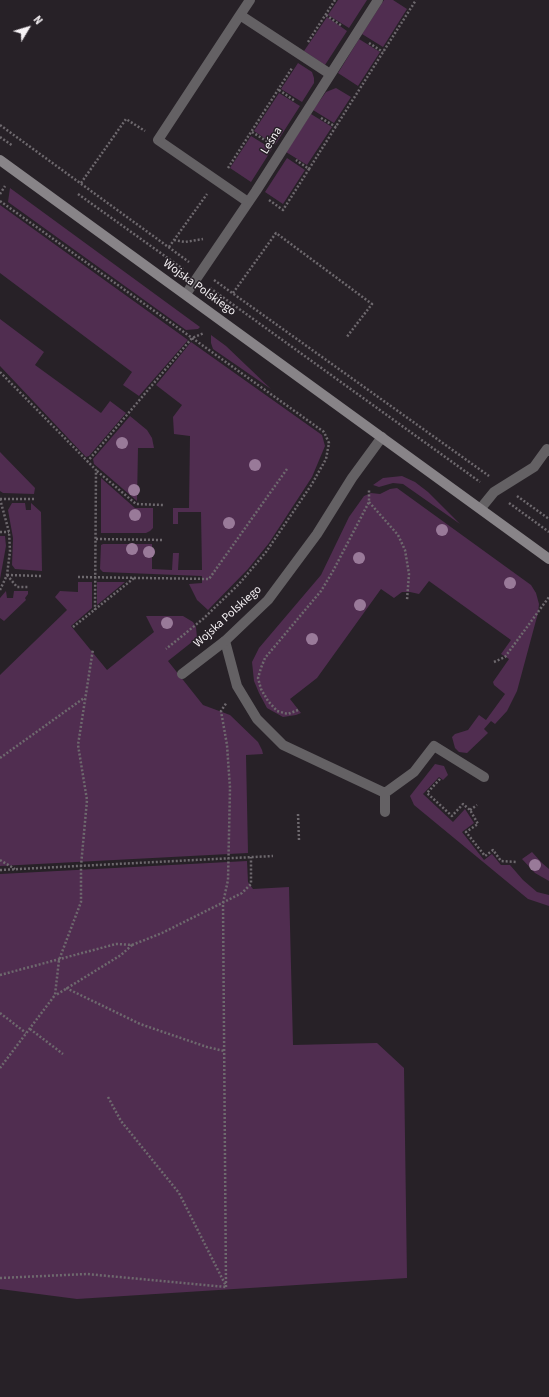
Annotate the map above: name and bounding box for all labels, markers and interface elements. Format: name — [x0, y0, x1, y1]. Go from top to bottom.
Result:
north arrow — [8, 8, 48, 48]
text: N — [30, 13, 46, 28]
street label: Leśna — [258, 125, 286, 157]
street label: Wojska Polskiego — [160, 257, 238, 319]
street label: Wojska Polskiego — [191, 583, 265, 651]

